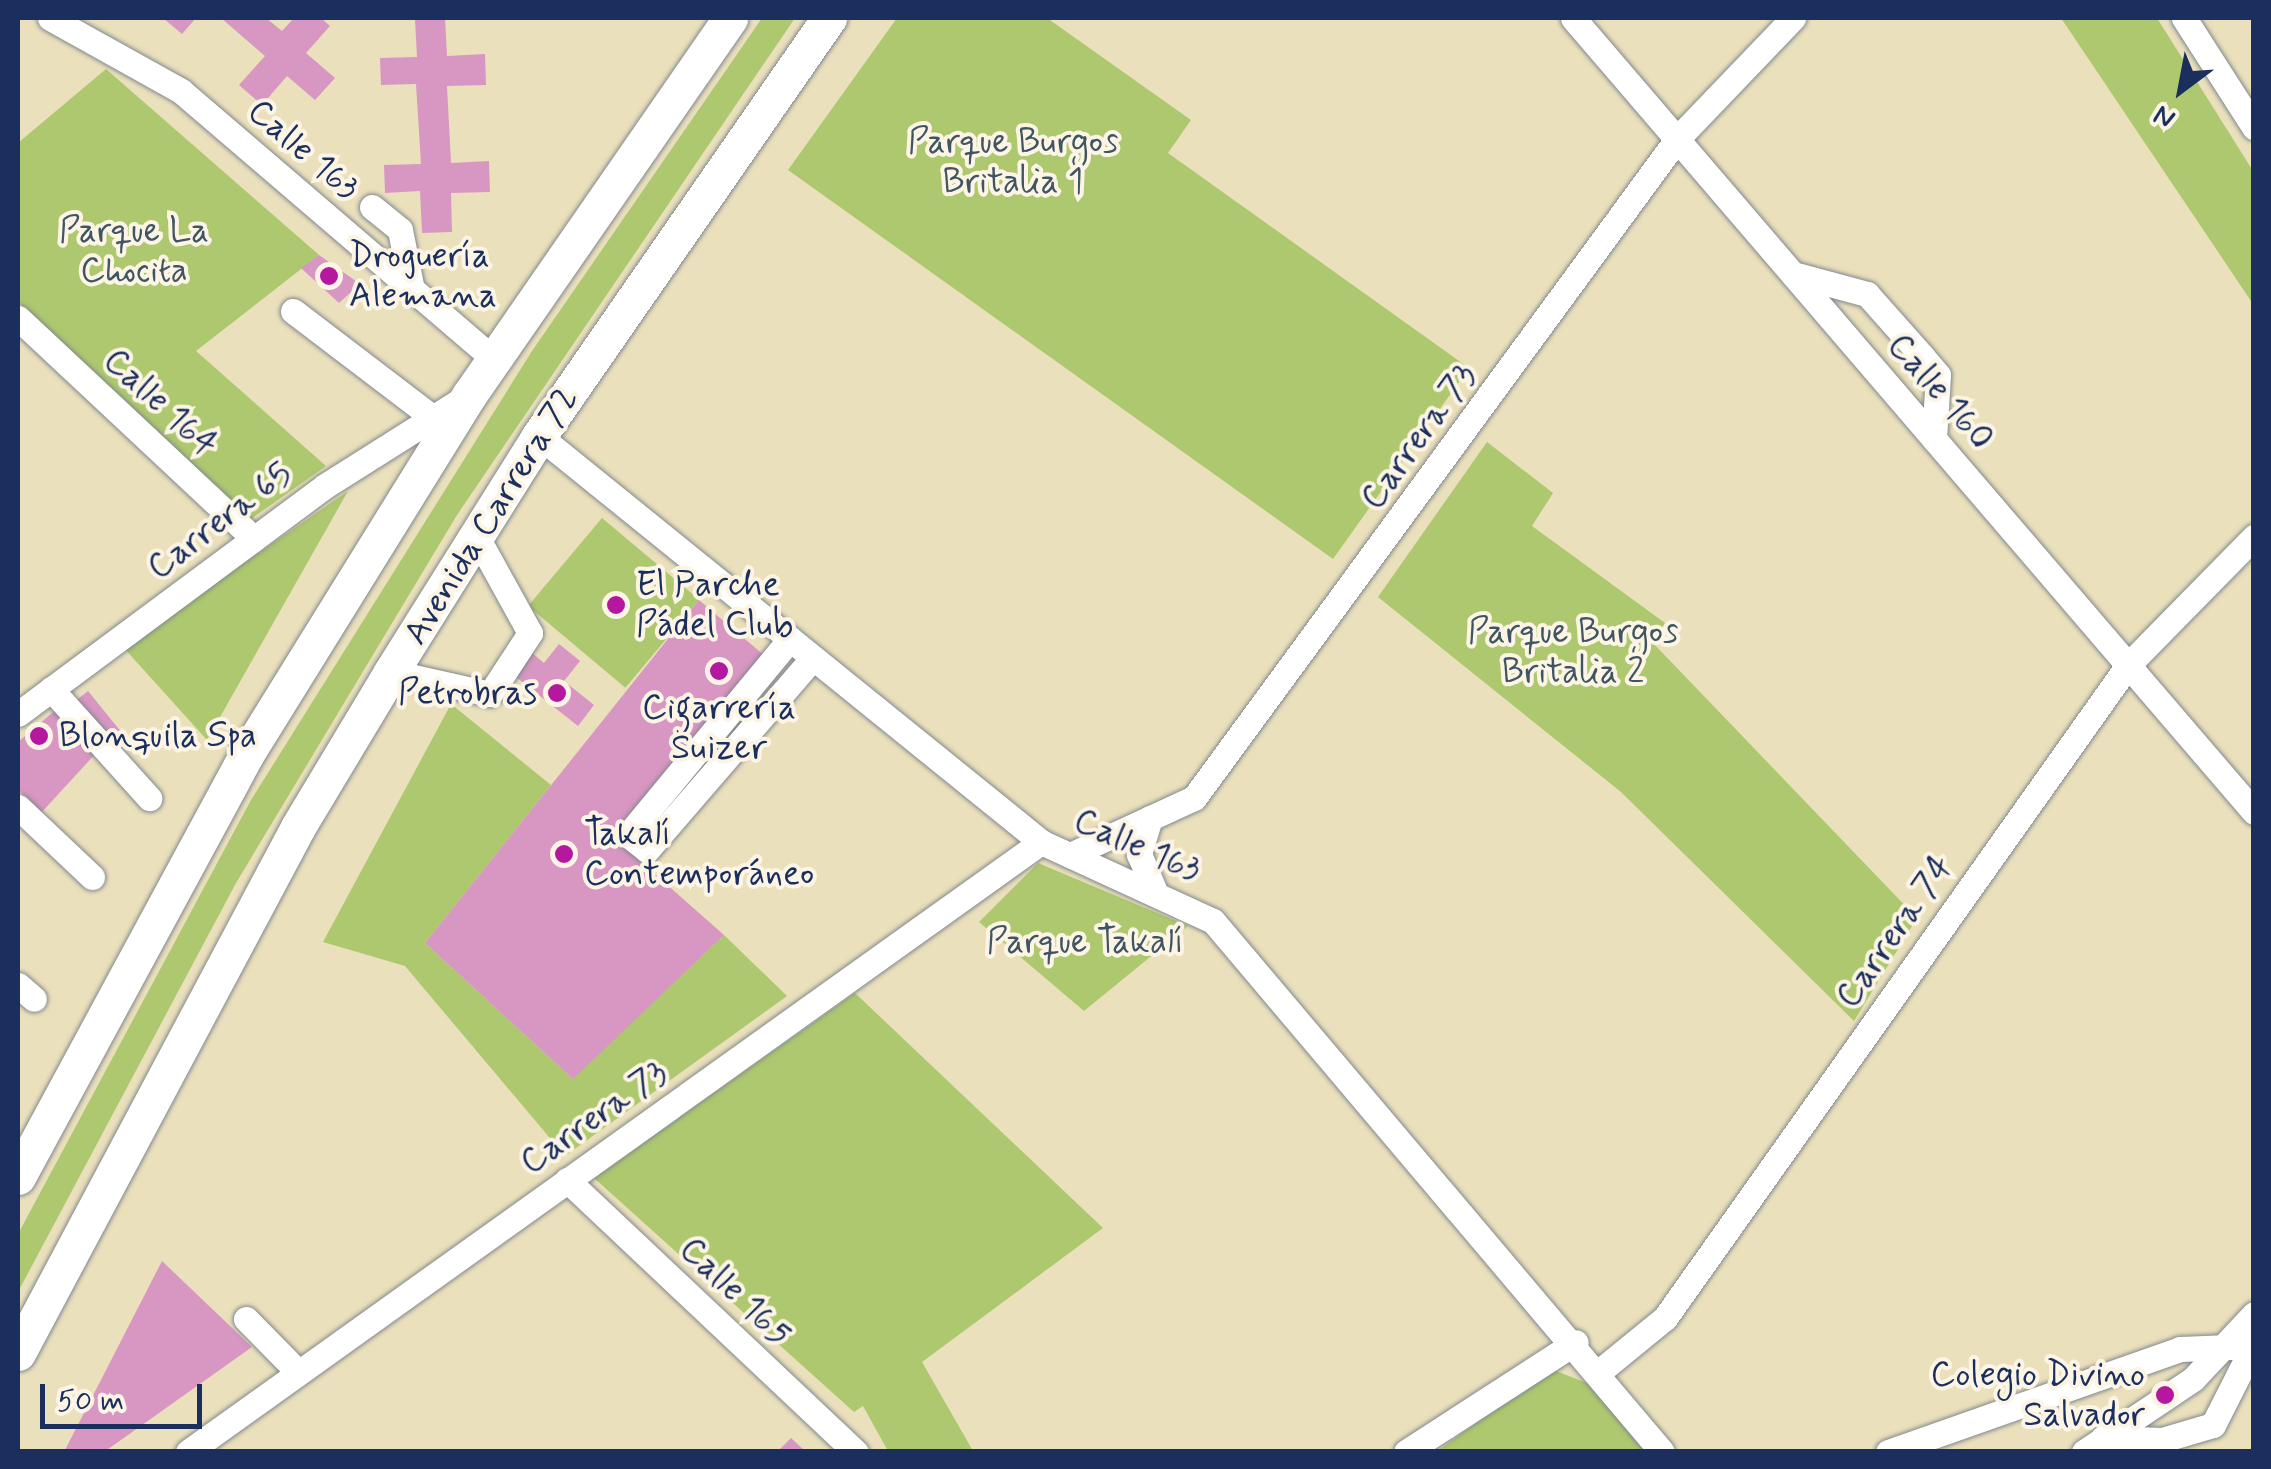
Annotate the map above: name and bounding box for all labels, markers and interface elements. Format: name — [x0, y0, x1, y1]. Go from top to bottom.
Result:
north arrow — [2131, 40, 2231, 140]
street label: Calle 163 — [239, 90, 367, 210]
text: N — [2147, 95, 2183, 136]
park label: Parque Burgos Britalia 1 — [908, 121, 1118, 203]
park label: Parque La Chocita — [59, 210, 209, 292]
place label: Droguería Alemana — [349, 235, 497, 317]
marker: Droguería Alemana — [318, 265, 340, 287]
street label: Calle 160 — [1878, 325, 2002, 459]
street label: Calle 164 — [94, 340, 226, 466]
street label: Carrera 73 — [1352, 356, 1486, 518]
street label: Avenida Carrera 72 — [394, 378, 588, 654]
street label: Carrera 65 — [139, 453, 301, 589]
place label: El Parche Pádel Club — [636, 564, 794, 646]
marker: El Parche Pádel Club — [605, 594, 627, 616]
park label: Parque Burgos Britalia 2 — [1468, 611, 1678, 693]
marker: Cigarrería Suizer — [708, 660, 730, 682]
place label: Petrobras — [398, 672, 537, 714]
marker: Petrobras — [546, 682, 568, 704]
place label: Cigarrería Suizer — [642, 687, 796, 769]
place label: Blonquila Spa — [59, 715, 260, 757]
marker: Blonquila Spa — [28, 725, 50, 747]
street label: Calle 163 — [1067, 800, 1207, 892]
place label: Takalí Contemporáneo — [584, 813, 814, 895]
marker: Takalí Contemporáneo — [553, 843, 575, 865]
street label: Carrera 74 — [1827, 848, 1963, 1016]
park label: Parque Takalí — [986, 921, 1184, 963]
street label: Carrera 73 — [512, 1052, 676, 1184]
street label: Calle 165 — [670, 1229, 800, 1355]
place label: Colegio Divino Salvador — [1932, 1354, 2145, 1436]
scale bar — [45, 1364, 208, 1426]
text: 50 m — [57, 1382, 124, 1421]
marker: Colegio Divino Salvador — [2154, 1384, 2176, 1406]

